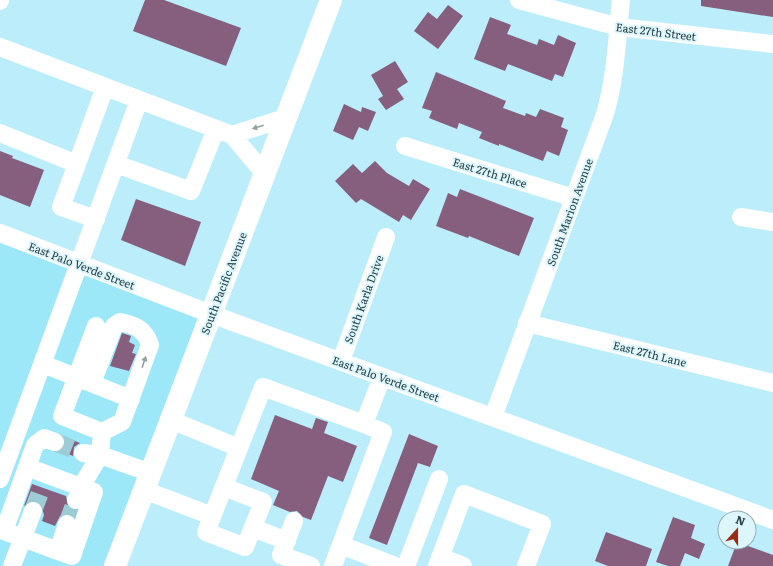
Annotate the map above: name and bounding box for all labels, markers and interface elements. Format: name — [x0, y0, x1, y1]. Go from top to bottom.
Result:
street label: East 27th Street — [615, 18, 698, 44]
one-way arrow — [252, 124, 264, 130]
street label: East 27th Place — [451, 153, 529, 191]
street label: South Marion Avenue — [542, 156, 596, 268]
street label: South Pacific Avenue — [196, 229, 250, 337]
street label: East Palo Verde Street — [26, 237, 138, 293]
street label: South Karla Drive — [340, 252, 387, 346]
street label: East 27th Lane — [612, 336, 689, 370]
street label: East Palo Verde Street — [330, 351, 442, 405]
one-way arrow — [141, 355, 147, 367]
north arrow — [717, 510, 757, 550]
text: N — [734, 511, 748, 529]

